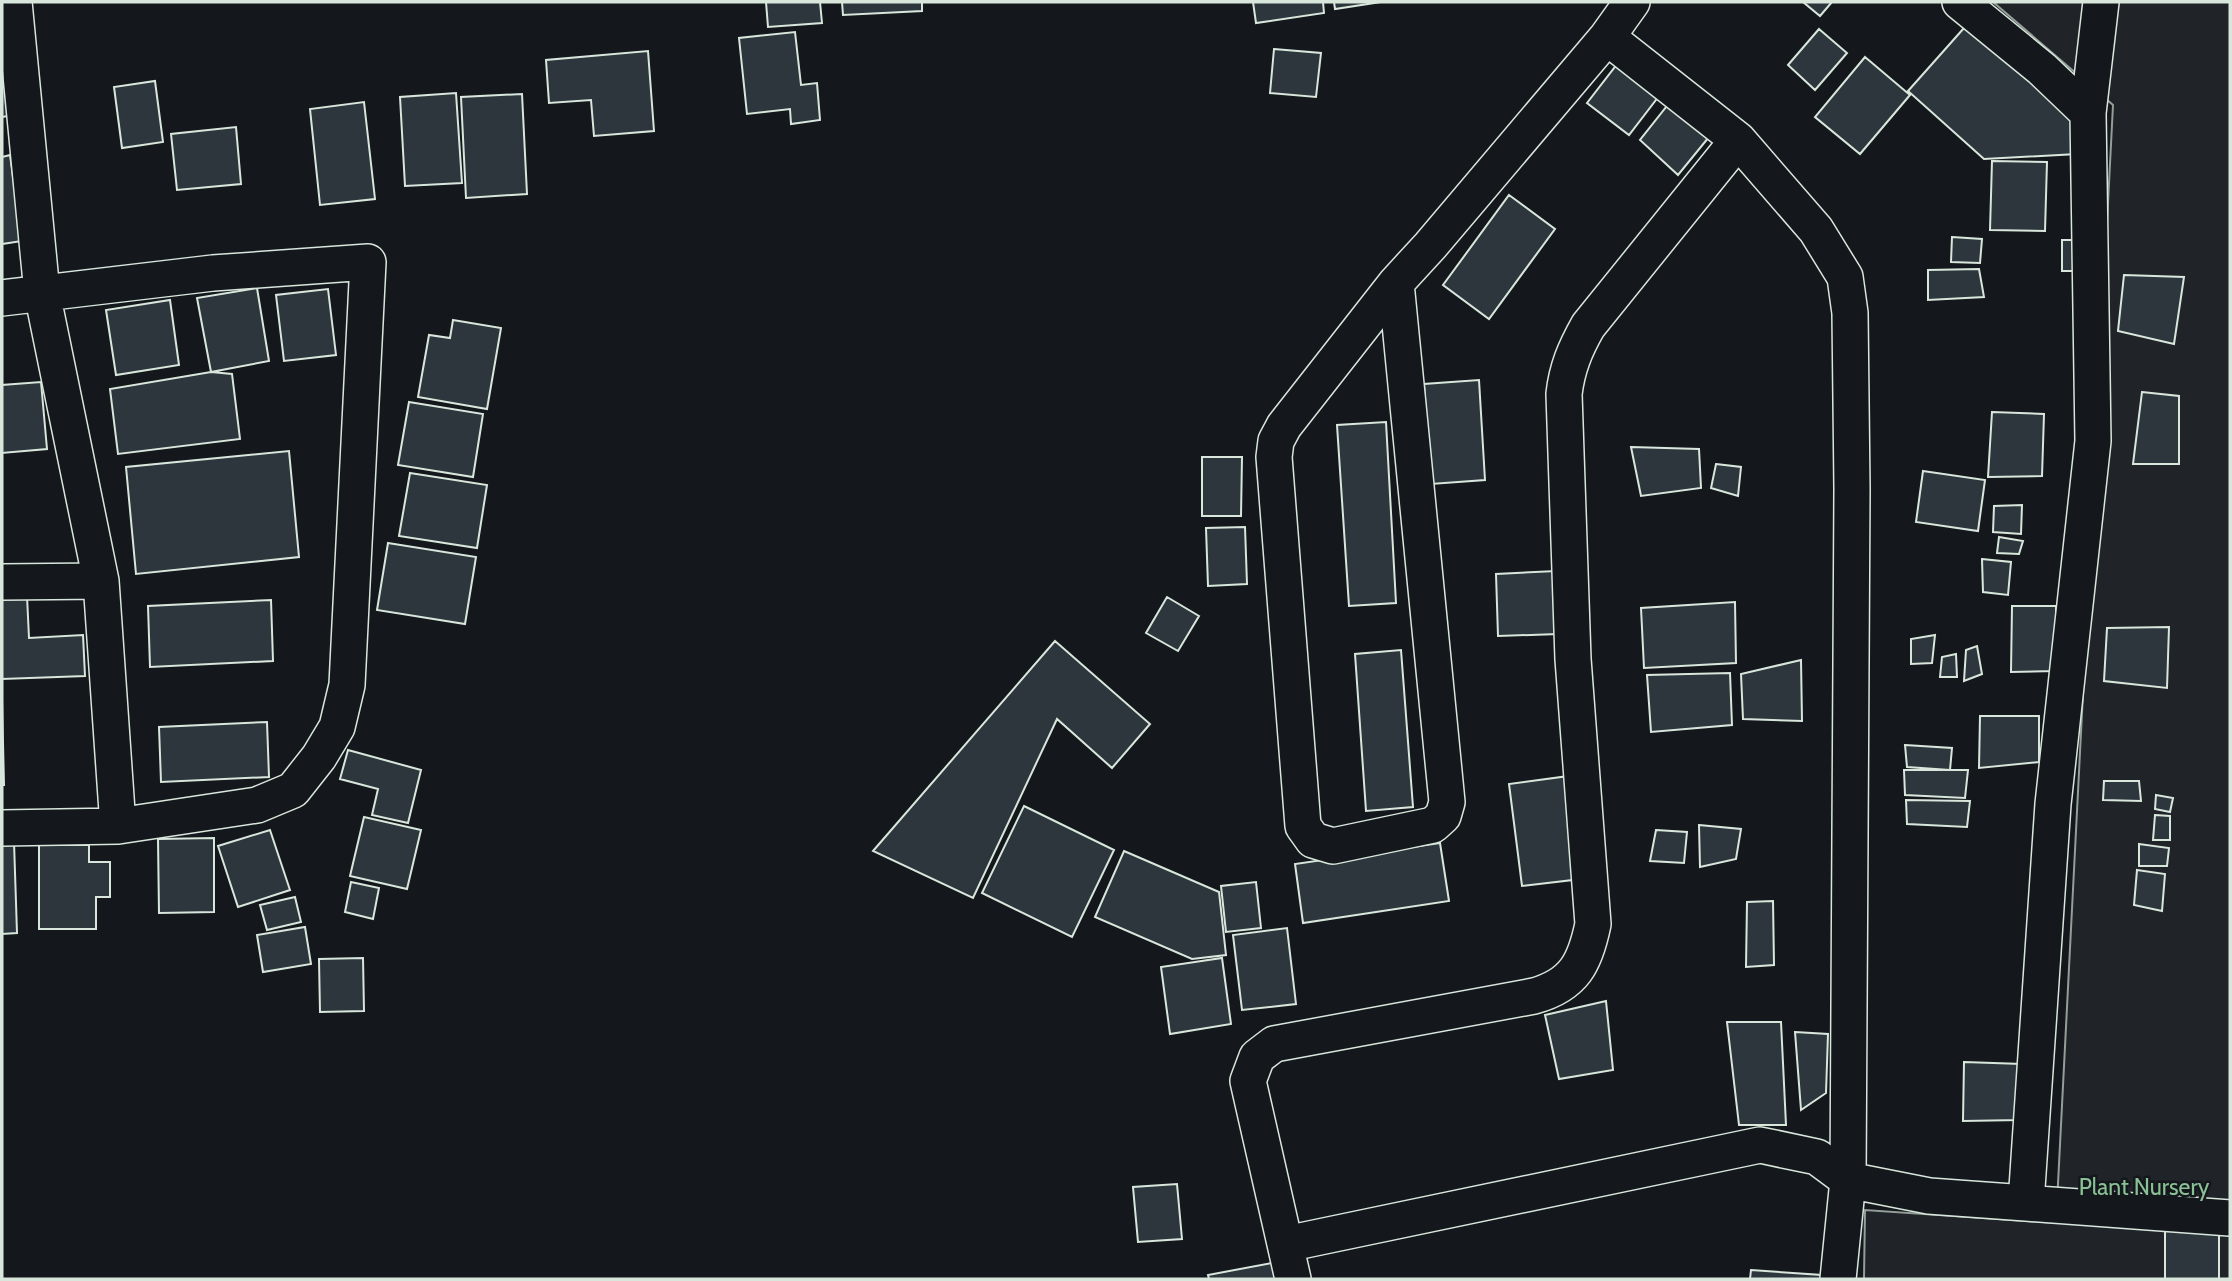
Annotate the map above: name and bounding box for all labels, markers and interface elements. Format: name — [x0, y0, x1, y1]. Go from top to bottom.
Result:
park label: Plant Nursery — [2079, 1173, 2210, 1201]

